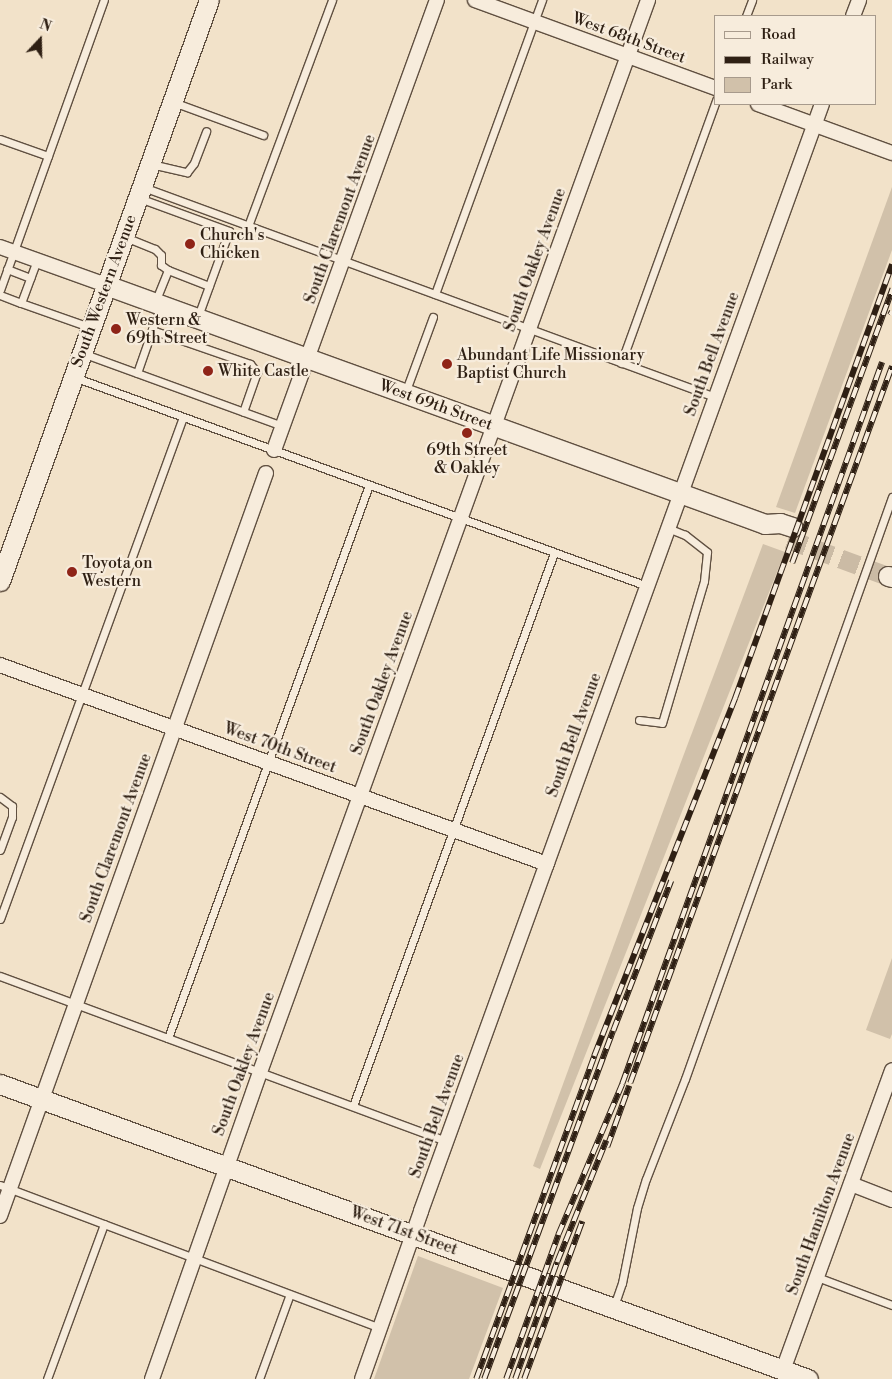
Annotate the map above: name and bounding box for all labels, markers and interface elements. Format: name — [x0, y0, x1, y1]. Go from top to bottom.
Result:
street label: West 68th Street — [570, 9, 688, 67]
north arrow — [15, 15, 65, 65]
legend — [714, 15, 877, 105]
text: N — [37, 16, 54, 36]
text: Road — [761, 25, 796, 44]
text: Railway — [761, 50, 814, 69]
text: Park — [761, 75, 792, 94]
street label: South Claremont Avenue — [300, 132, 380, 306]
street label: South Oakley Avenue — [500, 186, 570, 334]
street label: South Western Avenue — [67, 212, 141, 370]
place label: Church's Chicken — [200, 225, 264, 263]
marker: Church's Chicken — [184, 238, 196, 250]
street label: South Bell Avenue — [681, 289, 743, 419]
place label: Western & 69th Street — [126, 310, 208, 348]
marker: Western & 69th Street — [110, 323, 122, 335]
place label: Abundant Life Missionary Baptist Church — [457, 345, 644, 383]
marker: Abundant Life Missionary Baptist Church — [441, 358, 453, 370]
place label: White Castle — [218, 361, 309, 381]
marker: White Castle — [202, 365, 214, 377]
street label: West 69th Street — [377, 376, 495, 434]
marker: 69th Street & Oakley — [461, 427, 473, 439]
place label: 69th Street & Oakley — [426, 440, 508, 478]
place label: Toyota on Western — [82, 553, 153, 591]
marker: Toyota on Western — [66, 566, 78, 578]
street label: South Oakley Avenue — [347, 609, 417, 757]
street label: South Bell Avenue — [543, 670, 605, 800]
street label: West 70th Street — [221, 719, 339, 777]
street label: South Claremont Avenue — [76, 751, 156, 925]
street label: South Oakley Avenue — [209, 990, 279, 1138]
street label: South Bell Avenue — [406, 1051, 468, 1181]
street label: South Hamilton Avenue — [783, 1130, 859, 1298]
street label: West 71st Street — [348, 1203, 460, 1259]

